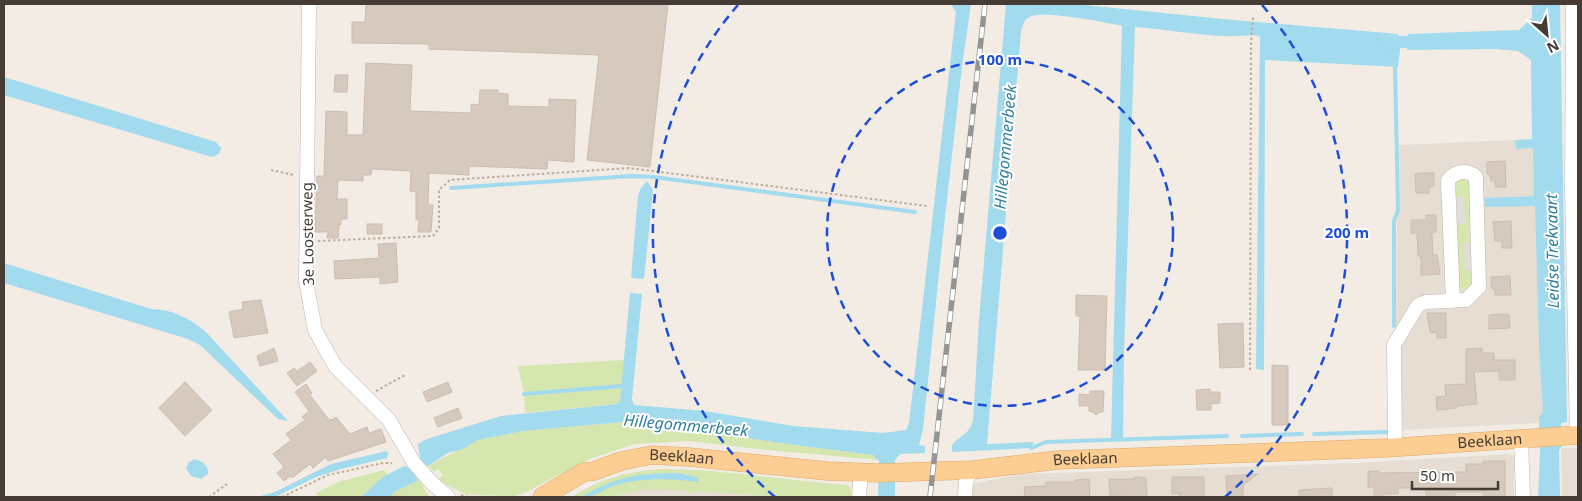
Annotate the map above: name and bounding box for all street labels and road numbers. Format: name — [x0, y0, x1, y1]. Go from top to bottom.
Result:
street label: 3e Loosterweg — [296, 182, 318, 286]
street label: Beeklaan — [1457, 428, 1523, 452]
street label: Beeklaan — [649, 444, 715, 468]
street label: Beeklaan — [1052, 447, 1118, 470]

